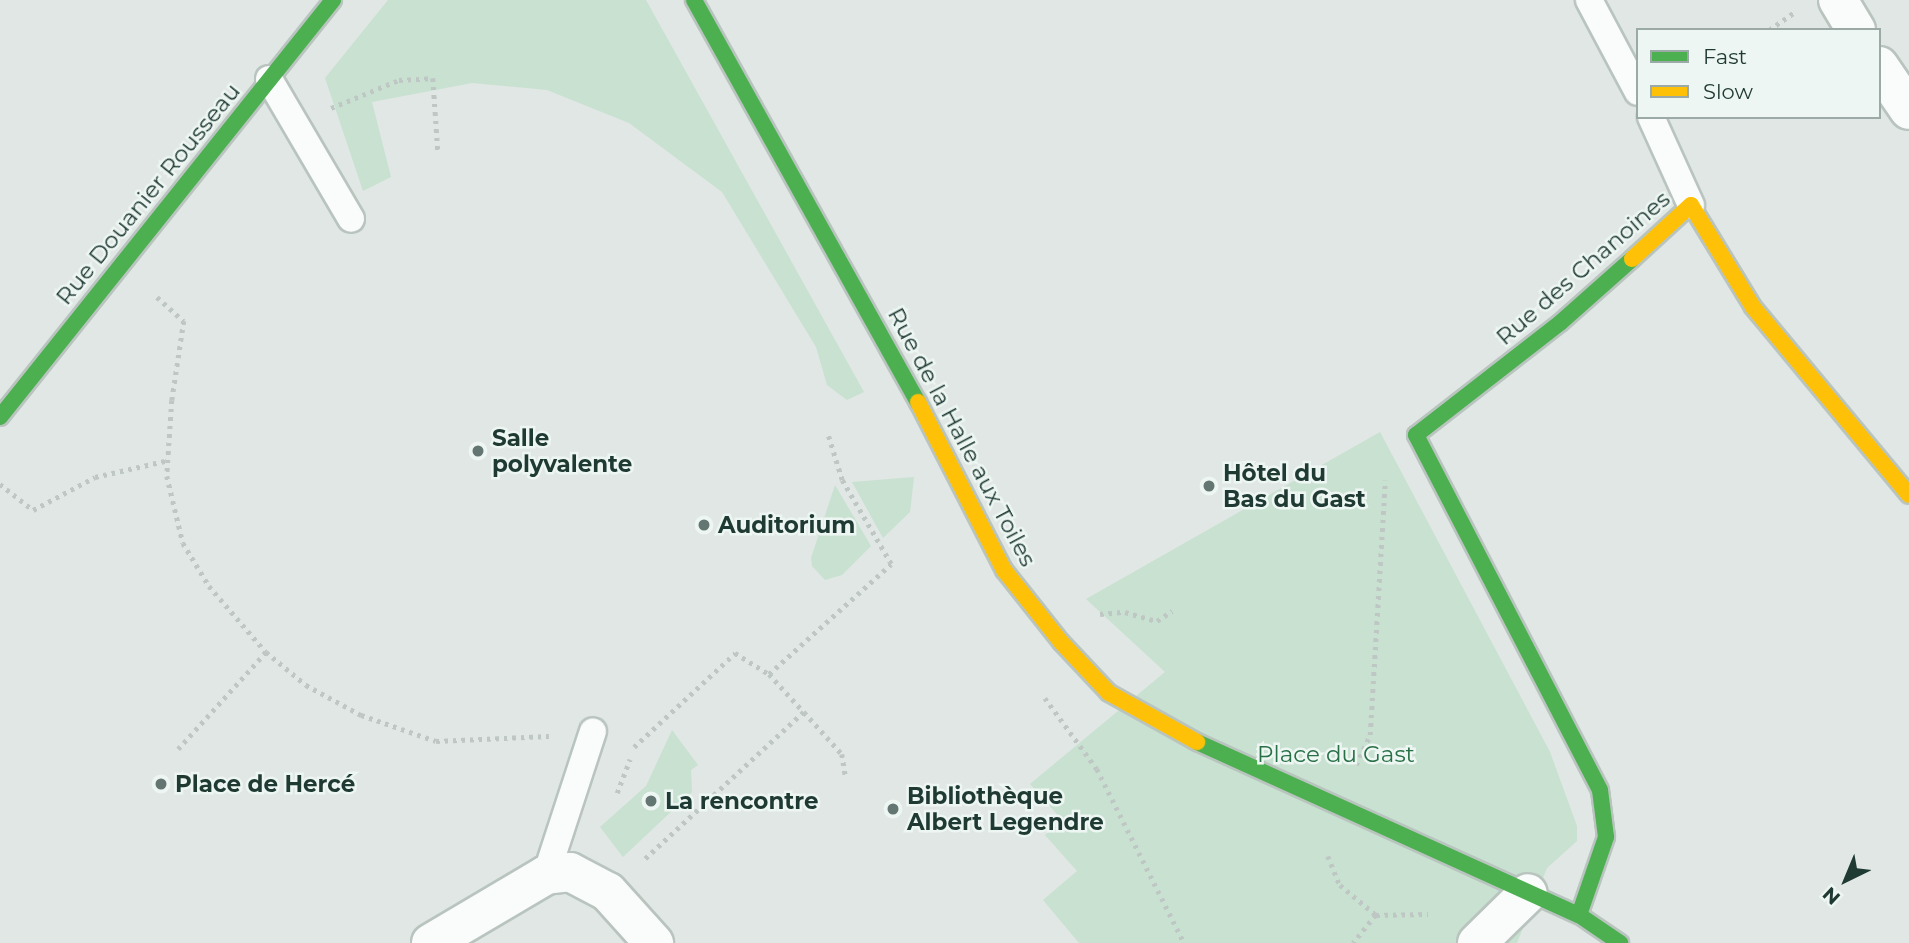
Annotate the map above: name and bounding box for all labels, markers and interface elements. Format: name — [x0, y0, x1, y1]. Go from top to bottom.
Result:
legend — [1636, 28, 1881, 119]
text: Fast — [1703, 44, 1747, 69]
street label: Rue Douanier Rousseau — [50, 78, 246, 310]
text: Slow — [1703, 79, 1753, 104]
street label: Rue des Chanoines — [1491, 185, 1675, 351]
street label: Rue de la Halle aux Toiles — [882, 303, 1042, 571]
place label: Salle polyvalente — [492, 424, 632, 478]
marker: Salle polyvalente — [470, 443, 486, 459]
place label: Hôtel du Bas du Gast — [1223, 459, 1366, 513]
marker: Hôtel du Bas du Gast — [1201, 478, 1217, 494]
place label: Auditorium — [718, 511, 855, 539]
marker: Auditorium — [696, 517, 712, 533]
park label: Place du Gast — [1257, 740, 1415, 768]
place label: Place de Hercé — [175, 770, 355, 798]
marker: Place de Hercé — [153, 776, 169, 792]
place label: Bibliothèque Albert Legendre — [907, 782, 1104, 836]
place label: La rencontre — [665, 787, 819, 815]
marker: La rencontre — [643, 793, 659, 809]
marker: Bibliothèque Albert Legendre — [885, 801, 901, 817]
north arrow — [1811, 845, 1881, 915]
text: N — [1818, 882, 1845, 909]

